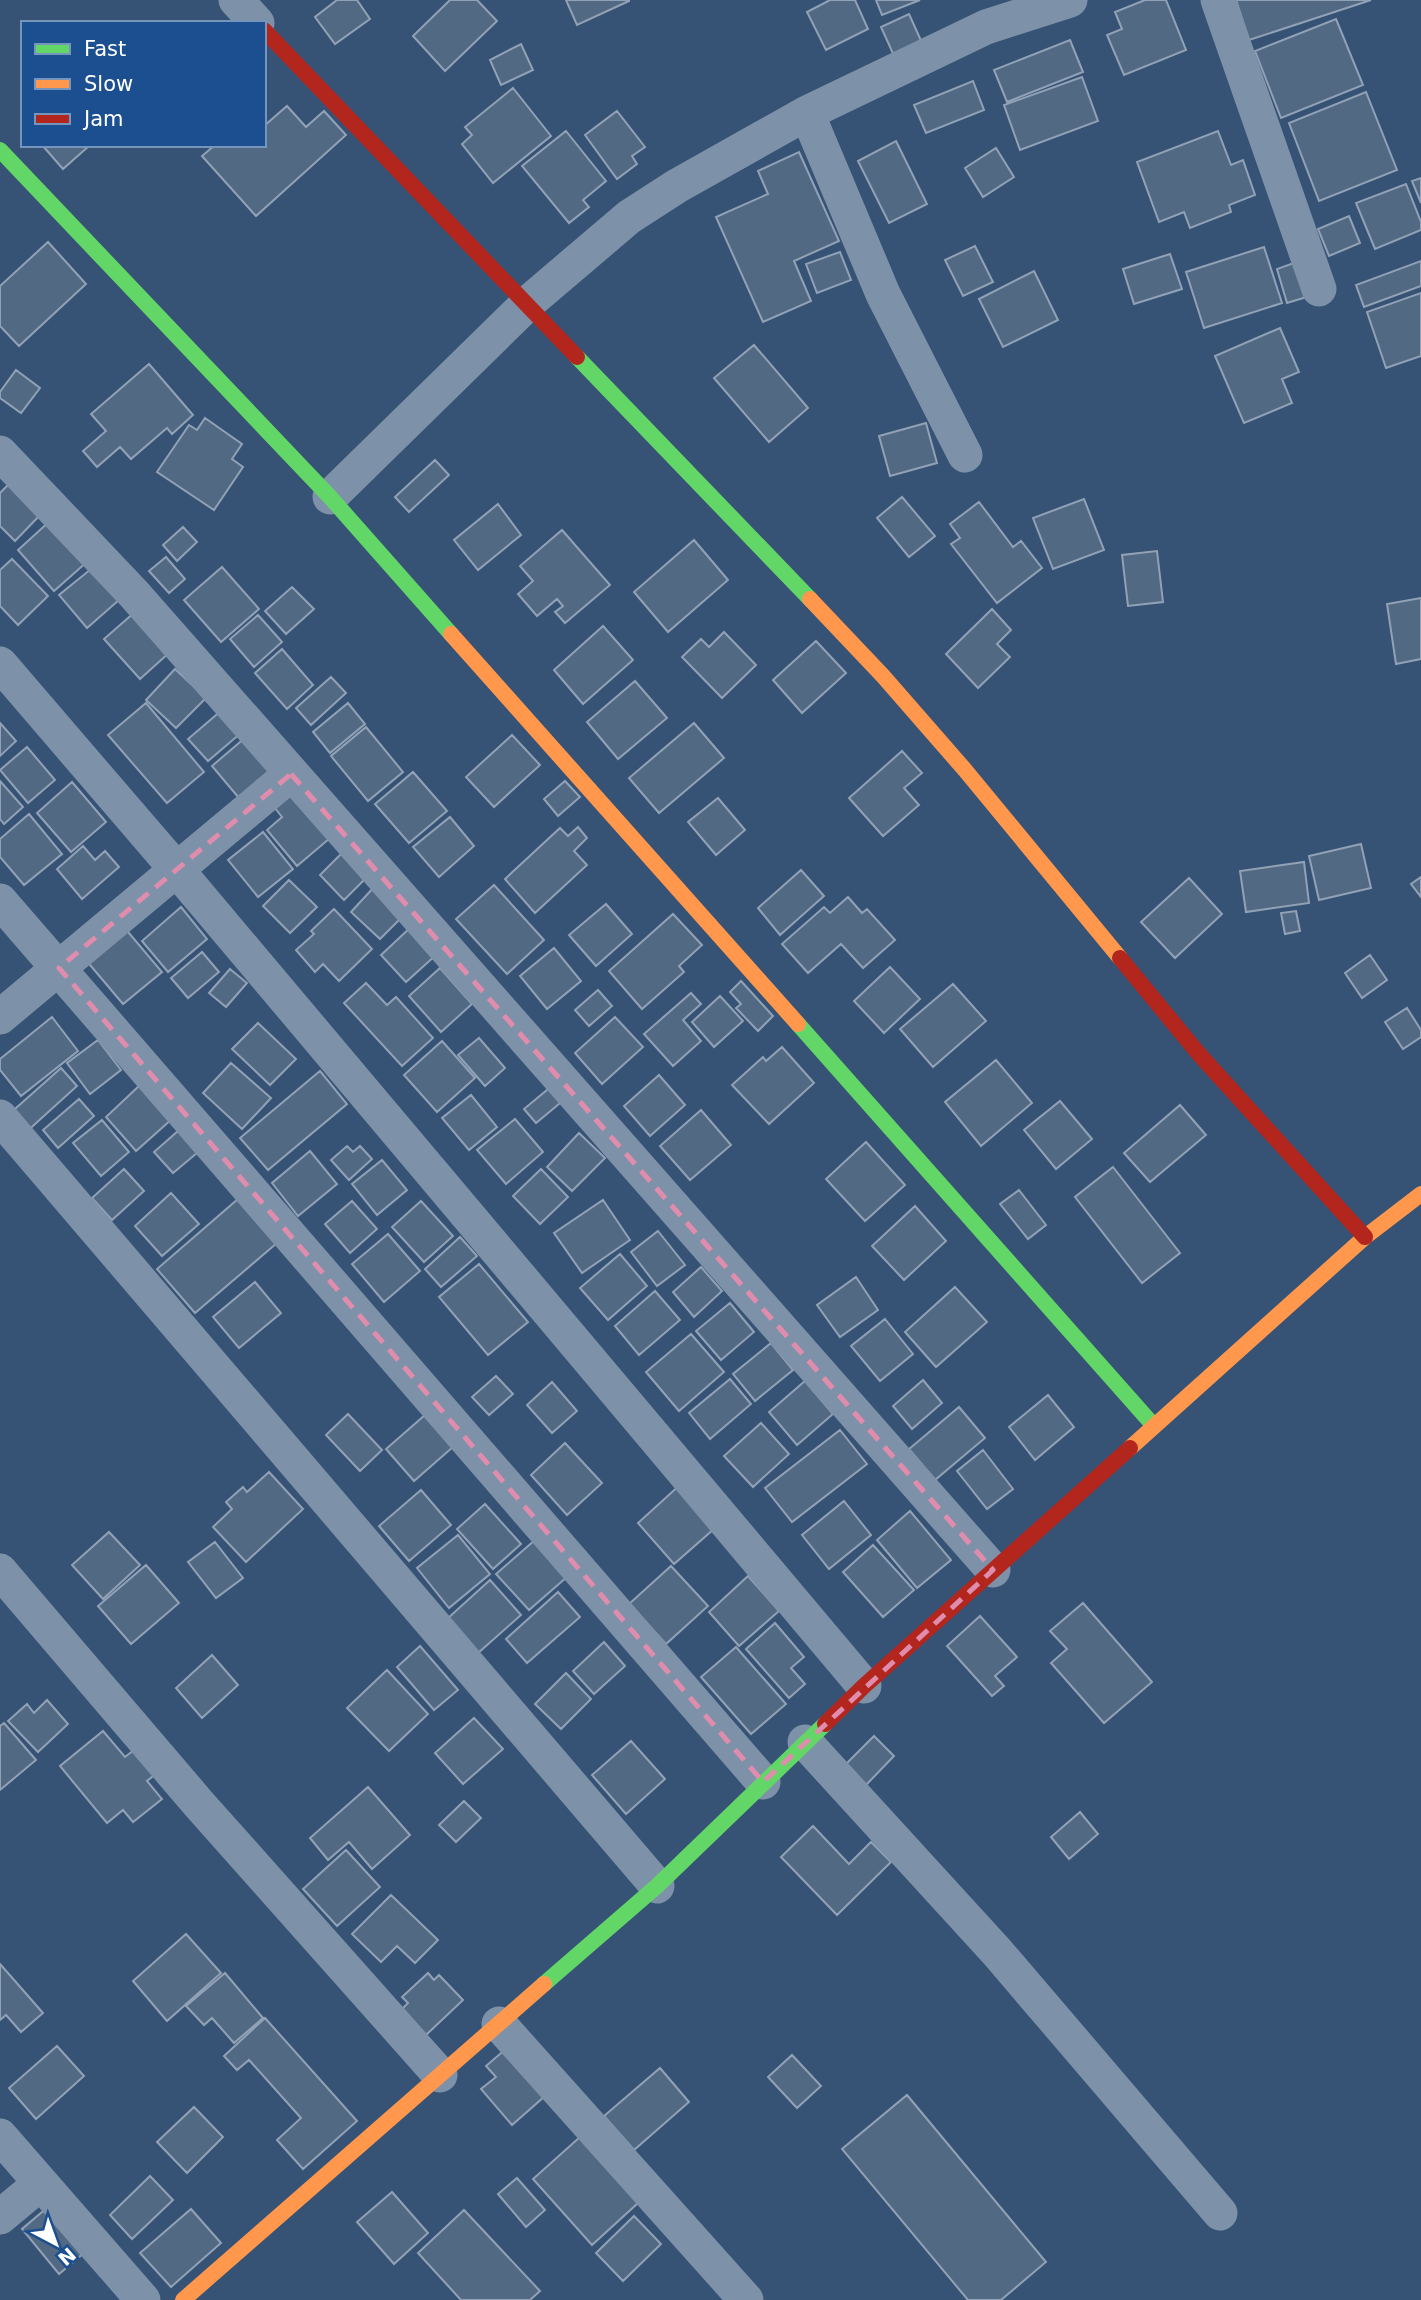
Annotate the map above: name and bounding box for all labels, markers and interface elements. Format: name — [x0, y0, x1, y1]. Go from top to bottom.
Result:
legend — [21, 21, 266, 147]
text: Fast — [84, 37, 126, 61]
text: Slow — [84, 72, 133, 96]
text: Jam — [82, 107, 124, 131]
north arrow — [21, 2209, 91, 2279]
text: N — [54, 2243, 80, 2270]

